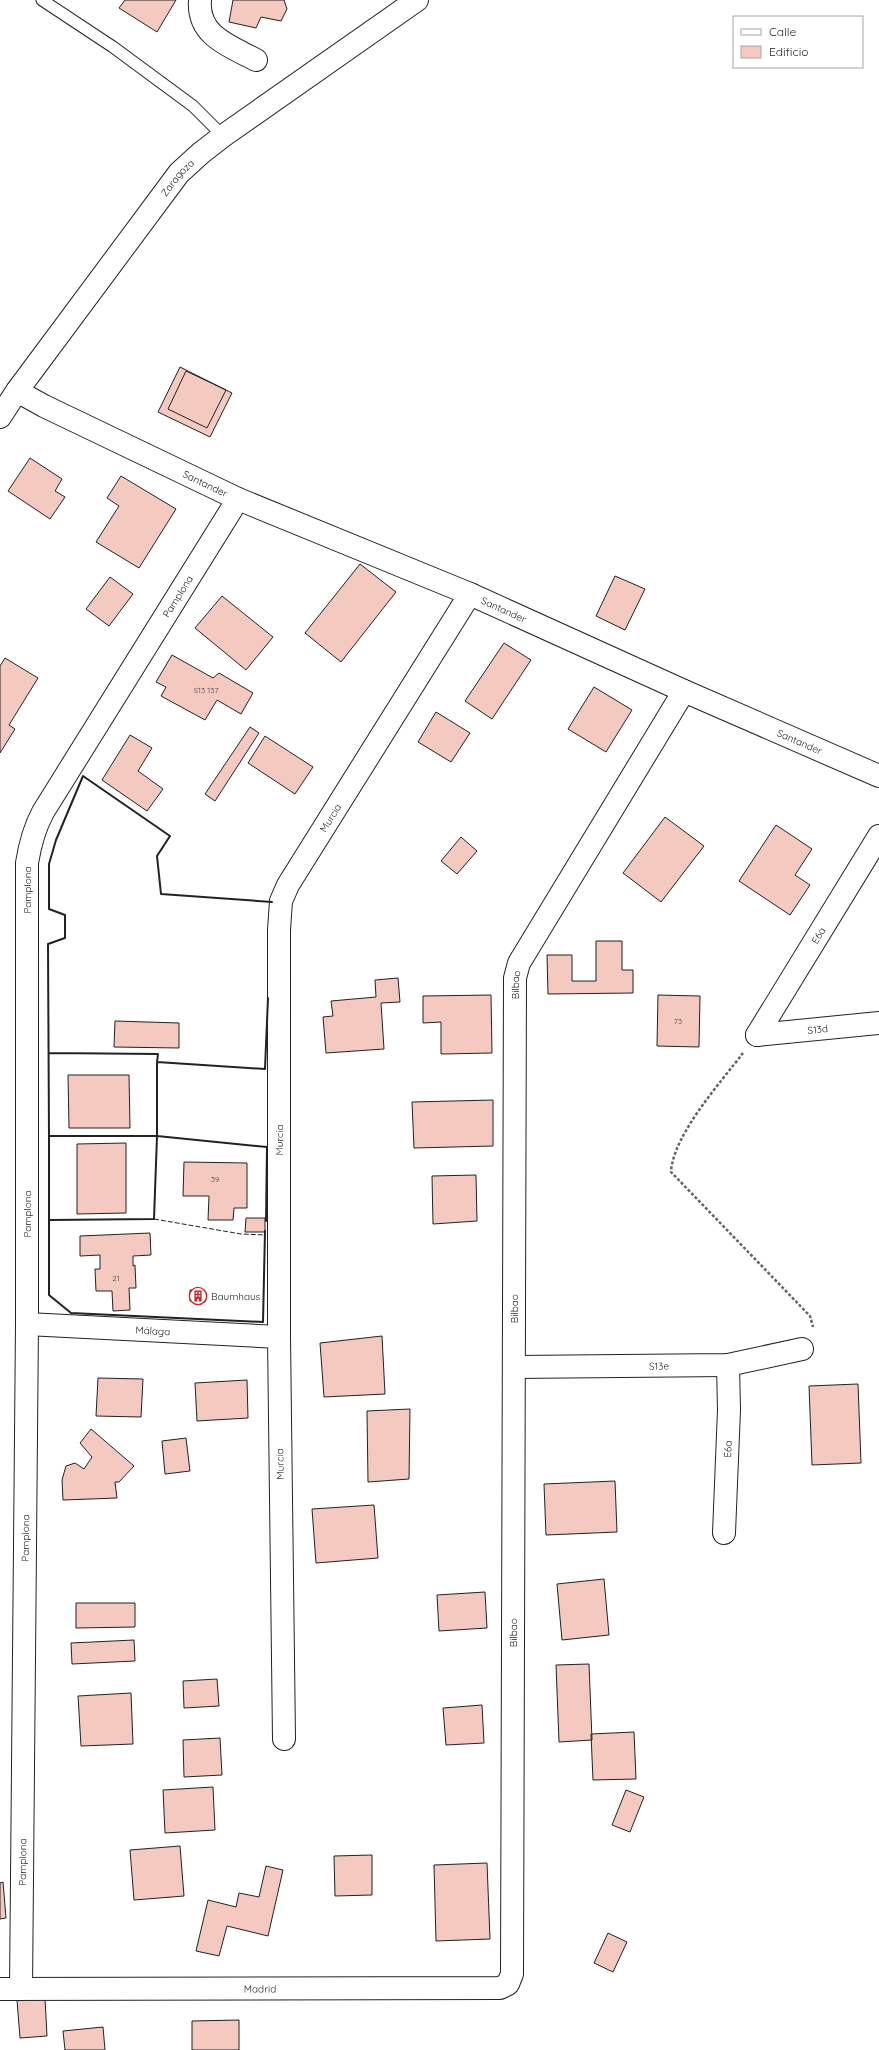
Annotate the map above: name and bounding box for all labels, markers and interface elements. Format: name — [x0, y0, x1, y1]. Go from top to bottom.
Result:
legend — [733, 16, 863, 68]
text: Calle — [769, 24, 797, 39]
text: Edificio — [769, 44, 809, 59]
street label: Zaragoza — [158, 156, 197, 199]
street label: Santander — [181, 467, 230, 500]
street label: Pamplona — [159, 573, 195, 620]
street label: Santander — [479, 594, 529, 625]
house number: S13 137 — [193, 685, 219, 695]
street label: Santander — [775, 726, 825, 757]
street label: Murcia — [316, 801, 344, 834]
street label: Pamplona — [21, 866, 34, 914]
street label: E6a — [808, 925, 828, 946]
street label: Bilbao — [508, 969, 523, 999]
house number: 73 — [674, 1016, 682, 1026]
street label: S13d — [807, 1022, 829, 1037]
street label: Murcia — [273, 1125, 286, 1155]
house number: 39 — [211, 1174, 220, 1184]
street label: Pamplona — [21, 1190, 34, 1238]
house number: 21 — [112, 1273, 120, 1283]
building icon: Baumhaus — [188, 1286, 208, 1306]
place label: Baumhaus — [211, 1290, 261, 1303]
street label: Bilbao — [507, 1294, 521, 1323]
street label: Málaga — [135, 1323, 171, 1338]
street label: S13e — [649, 1359, 670, 1372]
street label: E6a — [721, 1440, 734, 1458]
street label: Murcia — [273, 1448, 287, 1480]
street label: Pamplona — [18, 1514, 32, 1562]
street label: Bilbao — [506, 1618, 520, 1647]
street label: Pamplona — [15, 1838, 29, 1886]
street label: Madrid — [244, 1982, 276, 1995]

